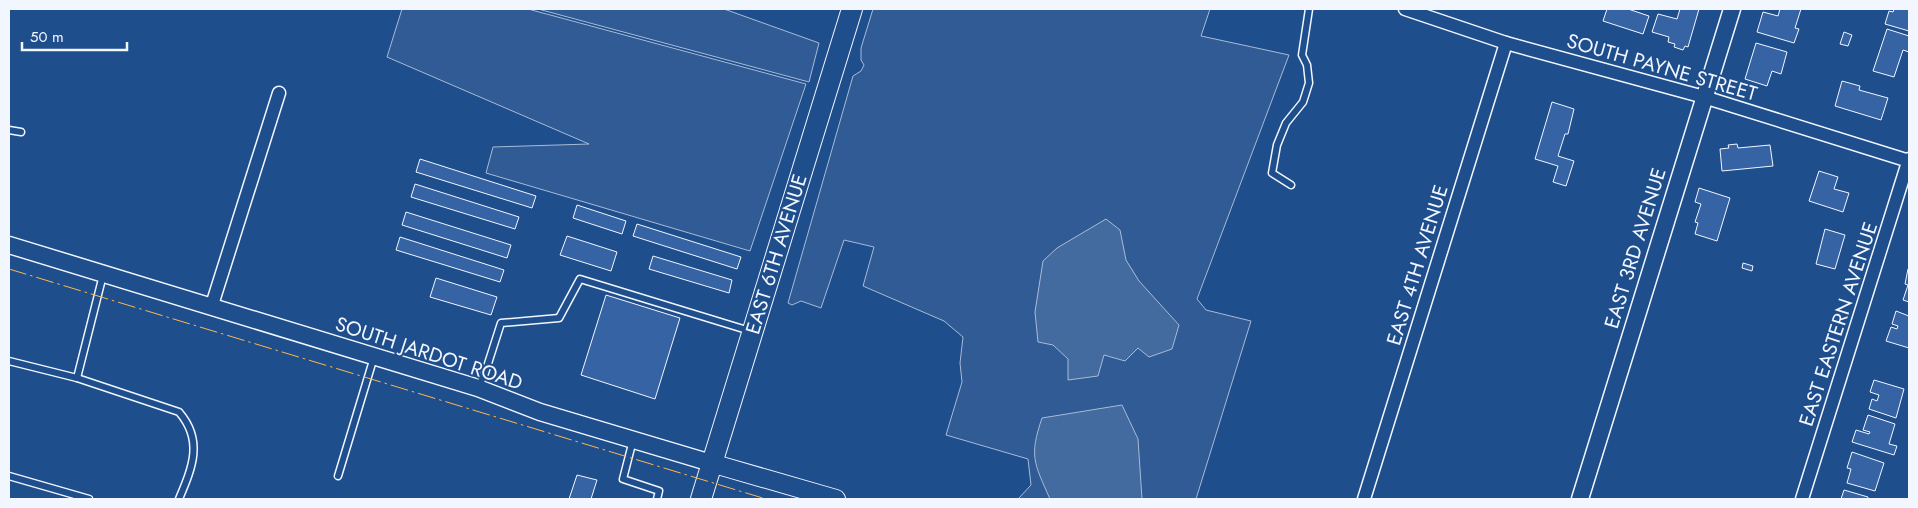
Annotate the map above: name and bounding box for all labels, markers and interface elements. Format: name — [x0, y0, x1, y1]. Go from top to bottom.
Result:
scale bar — [22, 20, 128, 52]
text: 50 m — [30, 26, 64, 48]
street label: SOUTH PAYNE STREET — [1563, 26, 1761, 109]
street label: EAST 3RD AVENUE — [1597, 164, 1674, 332]
street label: EAST 6TH AVENUE — [738, 171, 815, 338]
street label: EAST 4TH AVENUE — [1379, 181, 1456, 349]
street label: EAST EASTERN AVENUE — [1792, 218, 1885, 430]
street label: SOUTH JARDOT ROAD — [331, 309, 526, 397]

